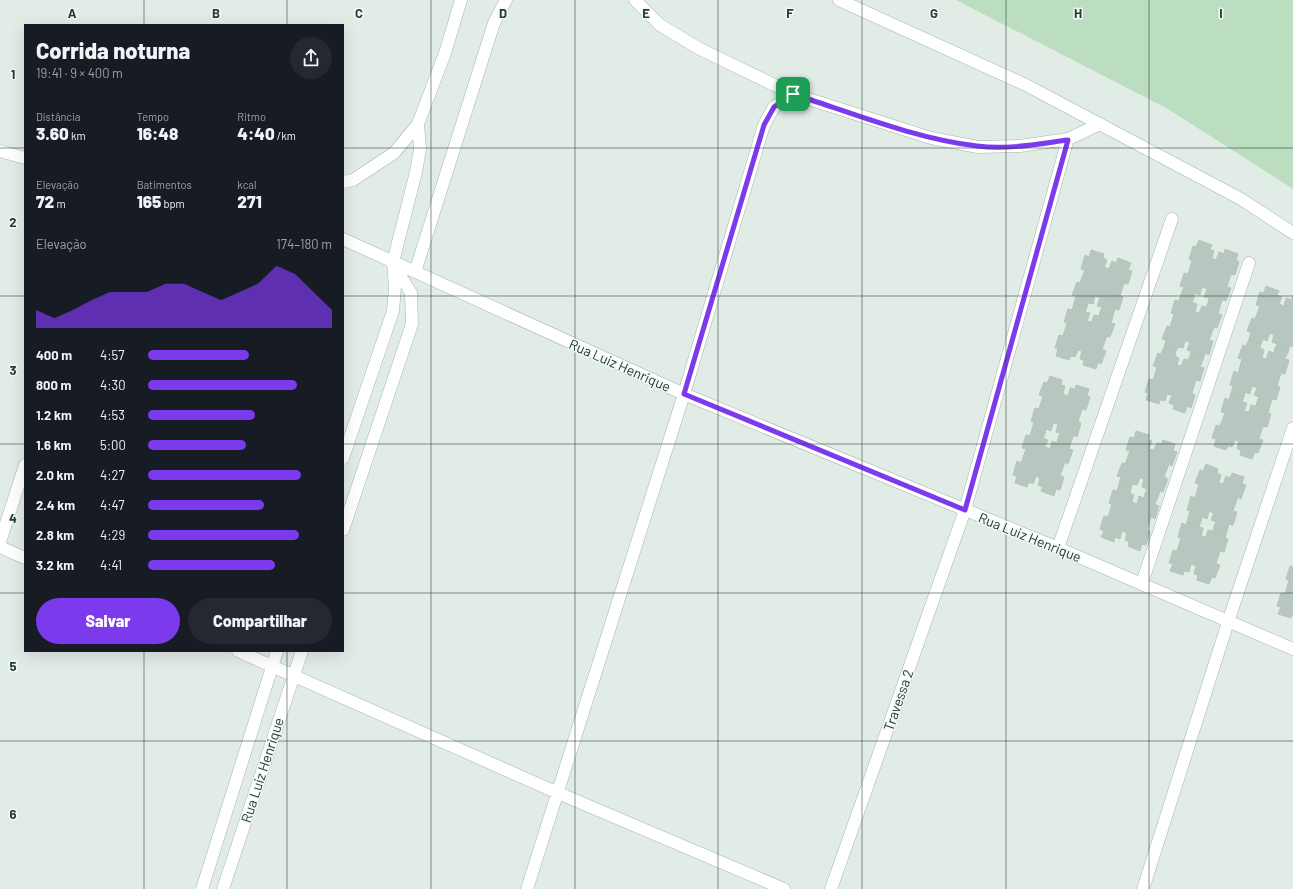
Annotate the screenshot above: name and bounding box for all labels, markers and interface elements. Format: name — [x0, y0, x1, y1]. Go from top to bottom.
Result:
text: A — [68, 5, 77, 21]
text: B — [212, 5, 220, 21]
text: C — [355, 5, 363, 21]
text: D — [499, 5, 507, 21]
text: E — [642, 5, 650, 21]
text: F — [786, 5, 794, 21]
text: G — [930, 5, 938, 21]
text: H — [1074, 5, 1082, 21]
text: I — [1219, 5, 1223, 21]
text: Corrida noturna — [36, 37, 190, 63]
button: share — [290, 37, 332, 79]
text: 19:41 · 9 × 400 m — [36, 65, 123, 81]
text: 1 — [11, 66, 15, 82]
pin — [776, 77, 810, 111]
icon: arrive — [782, 83, 804, 105]
text: Distância — [36, 110, 81, 123]
text: Tempo — [137, 110, 169, 123]
text: Ritmo — [237, 110, 266, 123]
text: 3.60 — [36, 123, 69, 143]
text: 16:48 — [137, 123, 178, 143]
text: 4:40 — [237, 123, 275, 143]
text: km — [69, 129, 86, 142]
text: /km — [275, 129, 296, 142]
text: Elevação — [36, 178, 79, 191]
text: Batimentos — [137, 178, 192, 191]
text: kcal — [237, 178, 257, 191]
text: 72 — [36, 191, 54, 211]
text: 165 — [137, 191, 161, 211]
text: 271 — [237, 191, 262, 211]
text: m — [54, 197, 66, 210]
text: bpm — [161, 197, 185, 210]
text: 2 — [9, 214, 17, 230]
text: Elevação — [36, 236, 87, 252]
text: 174–180 m — [276, 236, 332, 252]
street label: Rua Luiz Henrique — [566, 335, 674, 395]
text: 400 m — [36, 347, 72, 363]
text: 4:57 — [100, 347, 124, 363]
text: 3 — [9, 362, 17, 378]
text: 800 m — [36, 377, 71, 393]
text: 4:30 — [100, 377, 126, 393]
text: 1.2 km — [36, 407, 72, 423]
text: 4:53 — [100, 407, 125, 423]
text: 1.6 km — [36, 437, 71, 453]
text: 5:00 — [100, 437, 126, 453]
text: 2.0 km — [36, 467, 74, 483]
text: 4:27 — [100, 467, 125, 483]
text: 2.4 km — [36, 497, 75, 513]
text: 4:47 — [100, 497, 125, 513]
street label: Rua Luiz Henrique — [976, 509, 1084, 565]
text: 4 — [9, 510, 17, 526]
text: 2.8 km — [36, 527, 74, 543]
text: 4:29 — [100, 527, 125, 543]
text: 3.2 km — [36, 557, 74, 573]
text: 4:41 — [100, 557, 122, 573]
button: Salvar — [36, 598, 180, 644]
button: Compartilhar — [188, 598, 332, 644]
text: 5 — [9, 658, 17, 674]
street label: Travessa 2 — [880, 667, 916, 733]
street label: Rua Luiz Henrique — [237, 715, 287, 825]
text: 6 — [10, 806, 17, 822]

